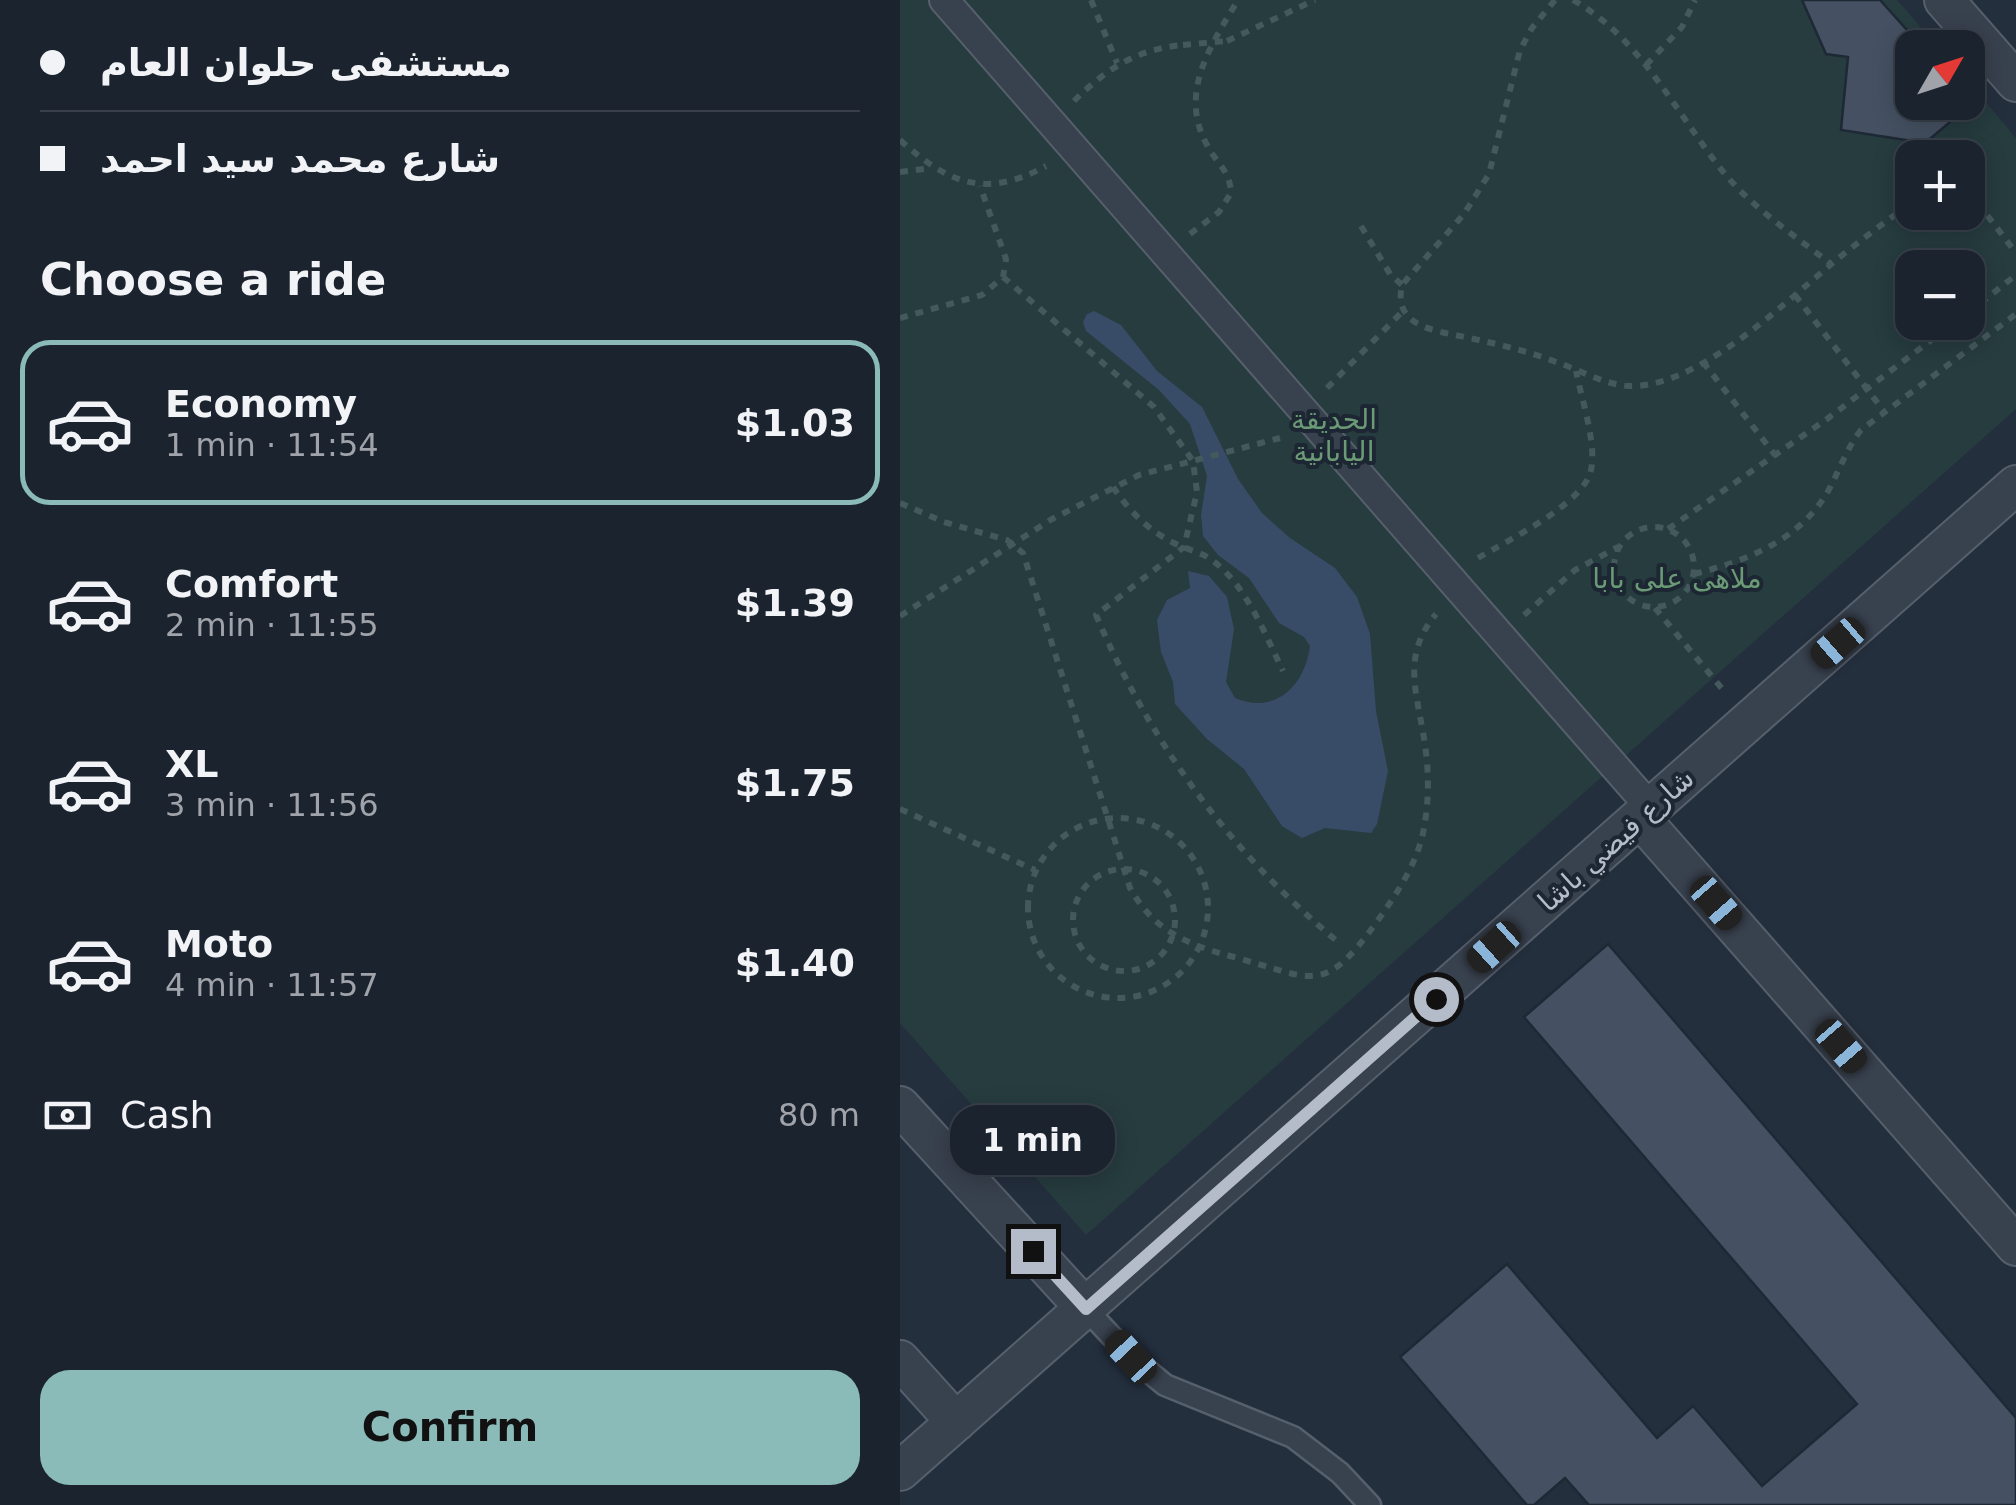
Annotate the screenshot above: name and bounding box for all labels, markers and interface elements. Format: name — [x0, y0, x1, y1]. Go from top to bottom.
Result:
north arrow — [1895, 30, 1985, 120]
map controls — [1895, 30, 1985, 340]
text: مستشفى حلوان العام — [100, 41, 512, 85]
text: شارع محمد سيد احمد — [100, 137, 500, 181]
button: + — [1895, 140, 1985, 230]
button: − — [1895, 250, 1985, 340]
text: Choose a ride — [40, 253, 386, 306]
icon: car — [45, 378, 135, 468]
text: Economy — [165, 382, 357, 426]
text: $1.03 — [735, 401, 855, 445]
park label: الحديقة اليابانية — [1291, 403, 1377, 468]
text: 1 min · 11:54 — [165, 426, 379, 464]
icon: car — [45, 558, 135, 648]
text: Comfort — [165, 562, 338, 606]
park label: ملاهى على بابا — [1592, 562, 1762, 595]
text: $1.39 — [735, 581, 855, 625]
text: 2 min · 11:55 — [165, 606, 379, 644]
car — [1806, 612, 1870, 674]
icon: car — [45, 738, 135, 828]
text: XL — [165, 742, 219, 786]
text: $1.75 — [735, 761, 855, 805]
street label: شارع فيضي باشا — [1531, 762, 1701, 918]
text: 3 min · 11:56 — [165, 786, 379, 824]
car — [1685, 871, 1747, 935]
car — [1462, 916, 1526, 978]
icon: car — [45, 918, 135, 1008]
text: Moto — [165, 922, 273, 966]
text: $1.40 — [735, 941, 855, 985]
text: 4 min · 11:57 — [165, 966, 379, 1004]
route start — [1414, 977, 1459, 1022]
car — [1810, 1014, 1872, 1078]
icon: cash — [40, 1088, 95, 1143]
text: Cash — [120, 1093, 214, 1137]
text: 80 m — [778, 1096, 860, 1134]
callout: 1 min — [951, 1106, 1116, 1176]
text: 1 min — [982, 1121, 1083, 1159]
route end — [1011, 1229, 1056, 1274]
car — [1100, 1325, 1162, 1389]
button: Confirm — [40, 1370, 860, 1485]

